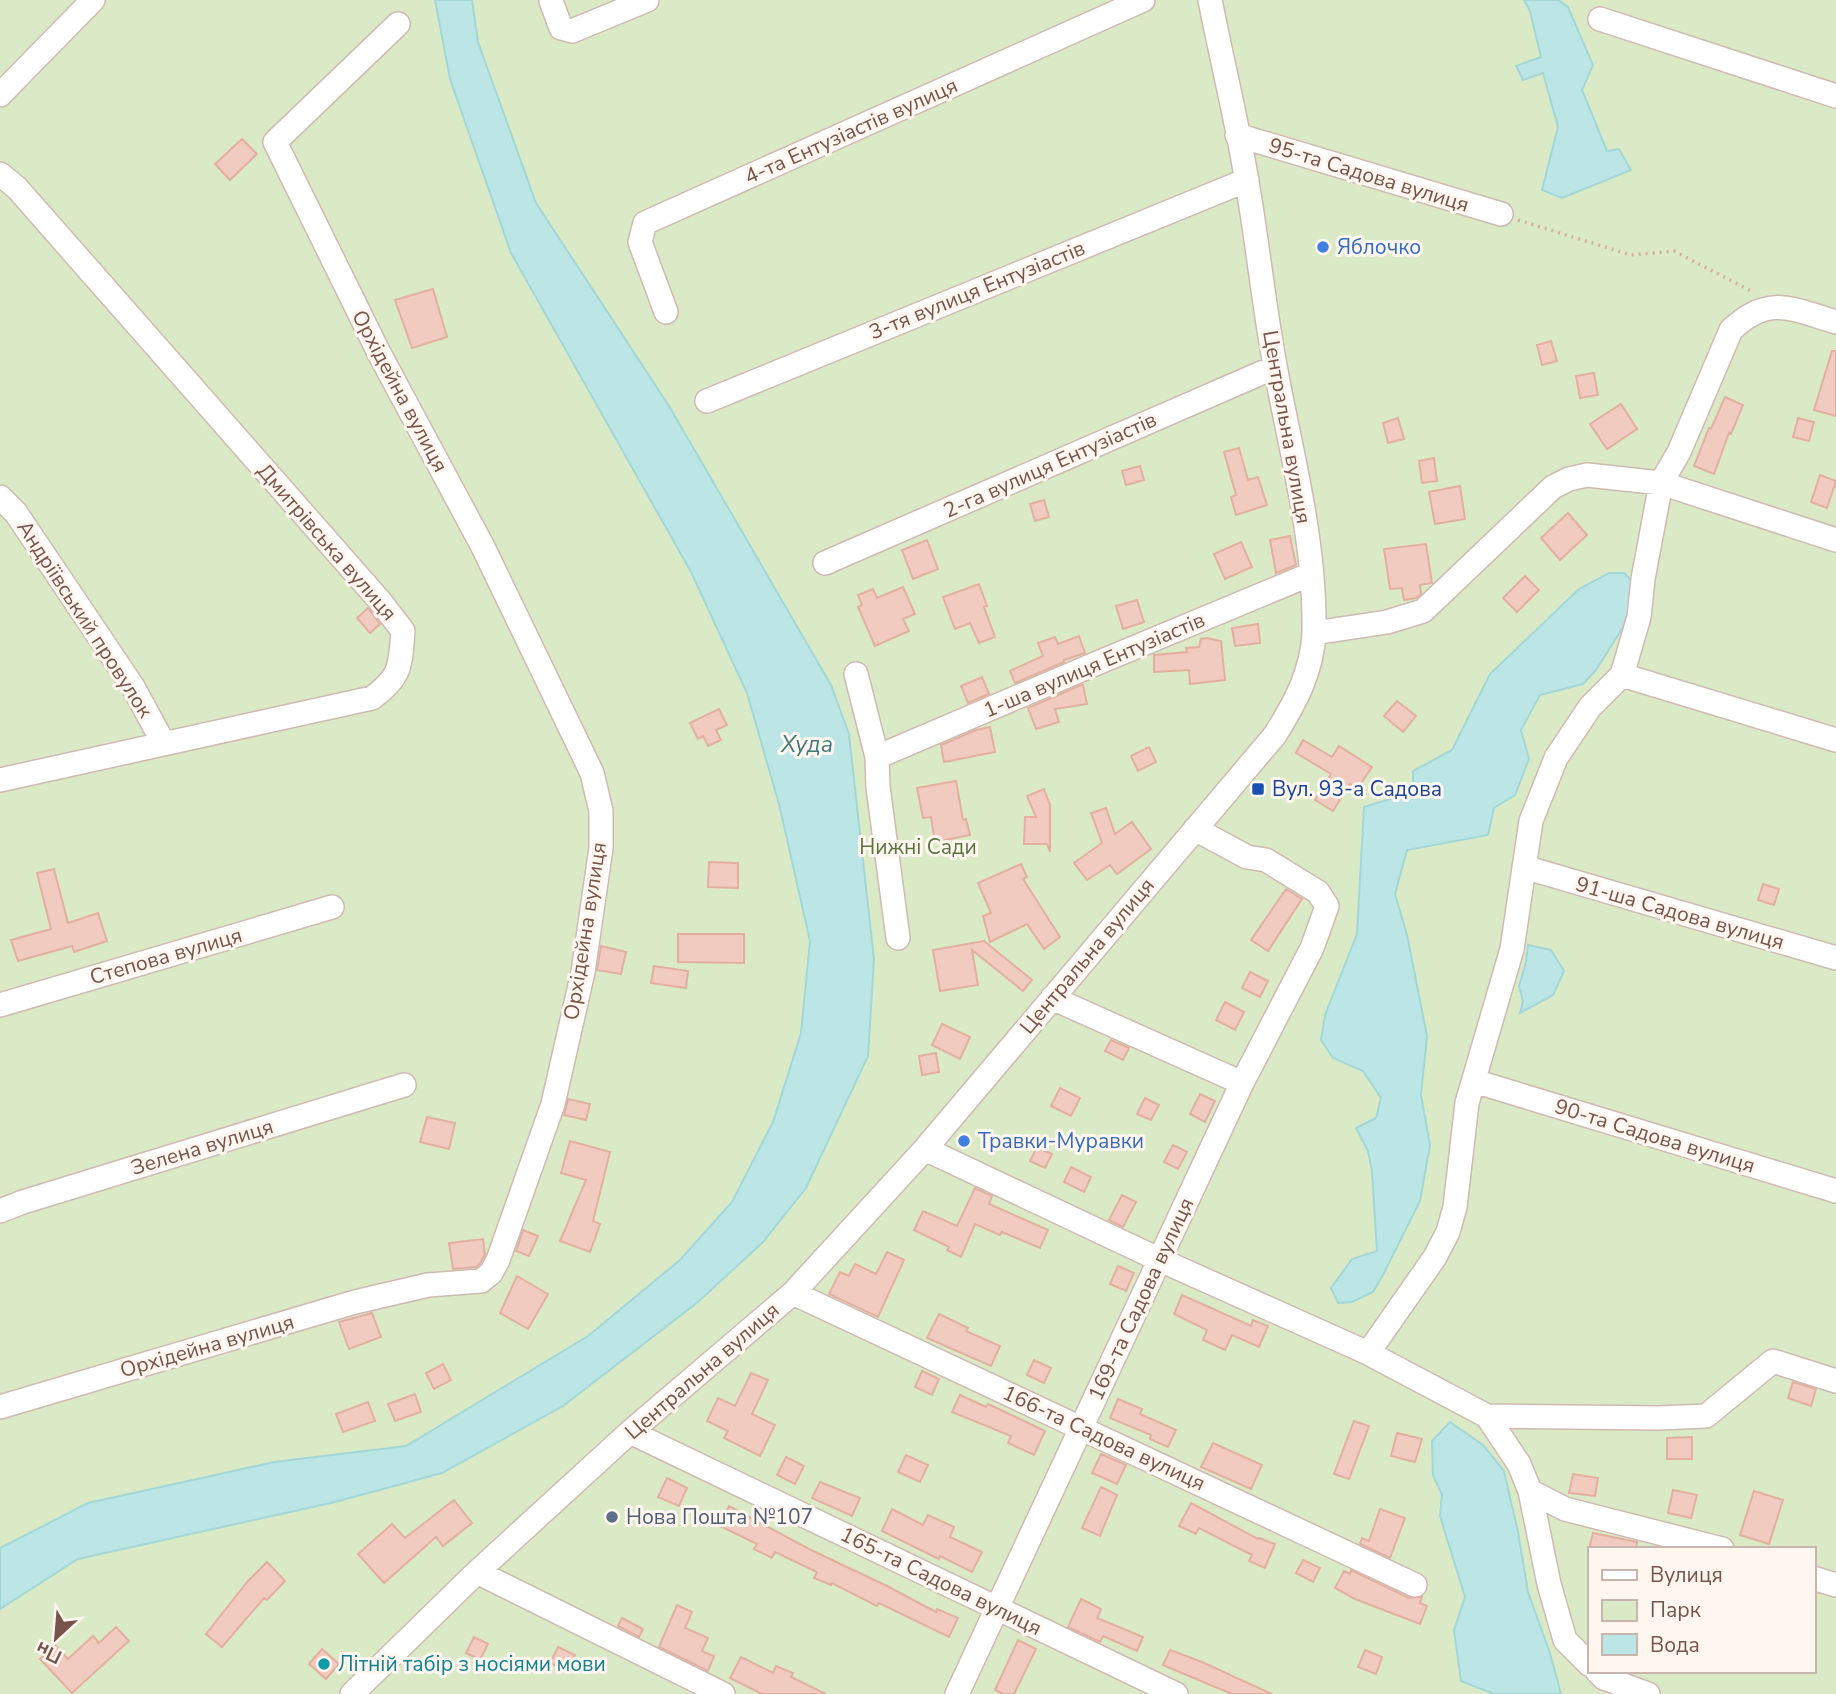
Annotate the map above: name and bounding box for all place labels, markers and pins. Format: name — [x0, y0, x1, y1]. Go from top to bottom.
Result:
place label: Яблочко — [1337, 233, 1421, 261]
marker: Яблочко — [1315, 239, 1331, 255]
place label: Вул. 93-а Садова — [1272, 775, 1442, 803]
marker: Вул. 93-а Садова — [1250, 781, 1266, 797]
place label: Травки-Муравки — [978, 1127, 1144, 1155]
marker: Травки-Муравки — [956, 1133, 972, 1149]
place label: Нова Пошта №107 — [626, 1503, 813, 1531]
marker: Нова Пошта №107 — [604, 1509, 620, 1525]
place label: Літній табір з носіями мови — [338, 1650, 606, 1678]
marker: Літній табір з носіями мови — [316, 1656, 332, 1672]

